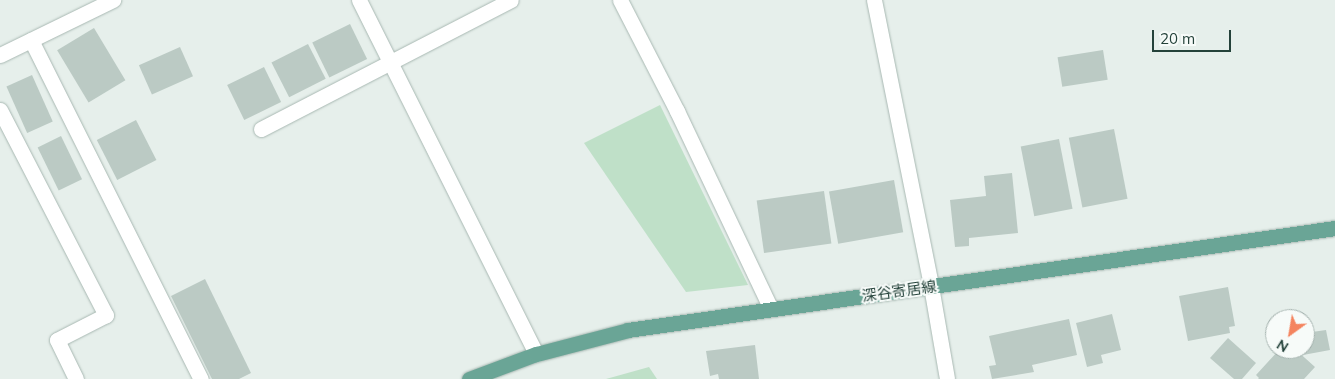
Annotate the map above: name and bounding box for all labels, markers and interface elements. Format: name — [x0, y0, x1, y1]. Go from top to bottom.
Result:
scale bar — [1155, 20, 1234, 52]
text: 20 m — [1160, 29, 1195, 48]
street label: 深谷寄居線 — [861, 277, 937, 305]
north arrow — [1265, 309, 1315, 359]
text: N — [1273, 335, 1292, 356]

